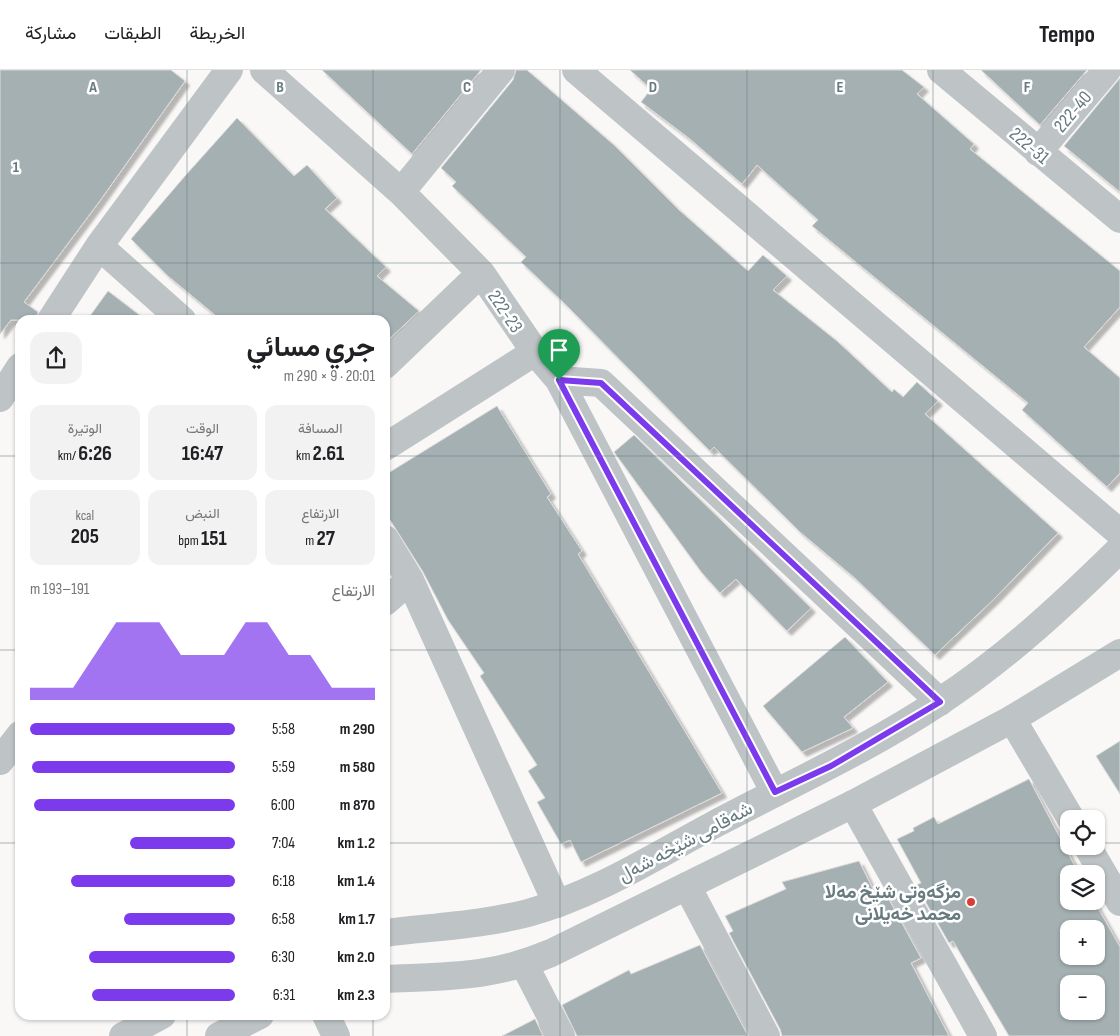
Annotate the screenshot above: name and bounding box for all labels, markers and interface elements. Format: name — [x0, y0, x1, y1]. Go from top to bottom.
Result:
text: Tempo — [1039, 20, 1095, 49]
text: مشاركة — [25, 23, 76, 44]
text: الطبقات — [104, 23, 161, 44]
text: الخريطة — [189, 23, 245, 44]
text: A — [88, 78, 97, 97]
text: B — [276, 78, 284, 97]
text: C — [463, 78, 471, 97]
text: D — [649, 78, 657, 97]
text: E — [837, 78, 844, 97]
text: F — [1024, 78, 1031, 97]
street label: 222-40 — [1049, 87, 1097, 137]
street label: 222-31 — [1004, 123, 1054, 170]
text: 1 — [13, 158, 20, 177]
street label: 222-23 — [482, 286, 527, 338]
pin — [538, 329, 580, 380]
text: جري مسائي — [246, 331, 375, 364]
button: share — [30, 332, 82, 384]
icon: arrive — [545, 336, 573, 364]
text: 20:01 · 9 × 290 m — [284, 367, 375, 386]
text: الوتيرة — [68, 420, 102, 437]
text: الوقت — [186, 420, 219, 437]
text: المسافة — [298, 420, 342, 437]
text: 6:26 — [78, 441, 112, 466]
text: 16:47 — [182, 441, 223, 466]
text: 2.61 — [313, 441, 344, 466]
text: /km — [58, 447, 78, 464]
text: km — [296, 447, 313, 464]
text: النبض — [185, 505, 220, 522]
text: الارتفاع — [301, 505, 339, 522]
text: kcal — [76, 507, 94, 524]
text: 205 — [71, 524, 99, 549]
text: 151 — [201, 526, 227, 551]
text: 27 — [317, 526, 335, 551]
text: bpm — [178, 532, 201, 549]
text: m — [305, 532, 317, 549]
text: 191–193 m — [30, 580, 89, 599]
text: الارتفاع — [332, 582, 375, 601]
text: 5:58 — [272, 720, 295, 739]
text: 290 m — [340, 720, 375, 739]
text: 5:59 — [272, 758, 295, 777]
text: 580 m — [340, 758, 375, 777]
text: 6:00 — [271, 796, 295, 815]
text: 870 m — [340, 796, 375, 815]
street label: شەقامی شێخه‌ شه‌ل — [615, 797, 757, 887]
map controls — [1060, 810, 1105, 1020]
button: locate — [1060, 810, 1105, 855]
text: 7:04 — [272, 834, 295, 853]
text: 1.2 km — [337, 834, 375, 853]
button: layers — [1060, 865, 1105, 910]
text: 6:18 — [272, 872, 295, 891]
text: 1.4 km — [337, 872, 375, 891]
place label: مزگەوتی شێخ مەلا محمد خەیلانی — [825, 881, 961, 926]
marker: مزگەوتی شێخ مەلا محمد خەیلانی — [965, 896, 977, 908]
text: 6:58 — [272, 910, 295, 929]
text: 1.7 km — [338, 910, 375, 929]
button: + — [1060, 920, 1105, 965]
text: 6:30 — [271, 948, 295, 967]
text: 2.0 km — [337, 948, 375, 967]
button: − — [1060, 975, 1105, 1020]
text: 6:31 — [273, 986, 295, 1005]
text: 2.3 km — [337, 986, 375, 1005]

